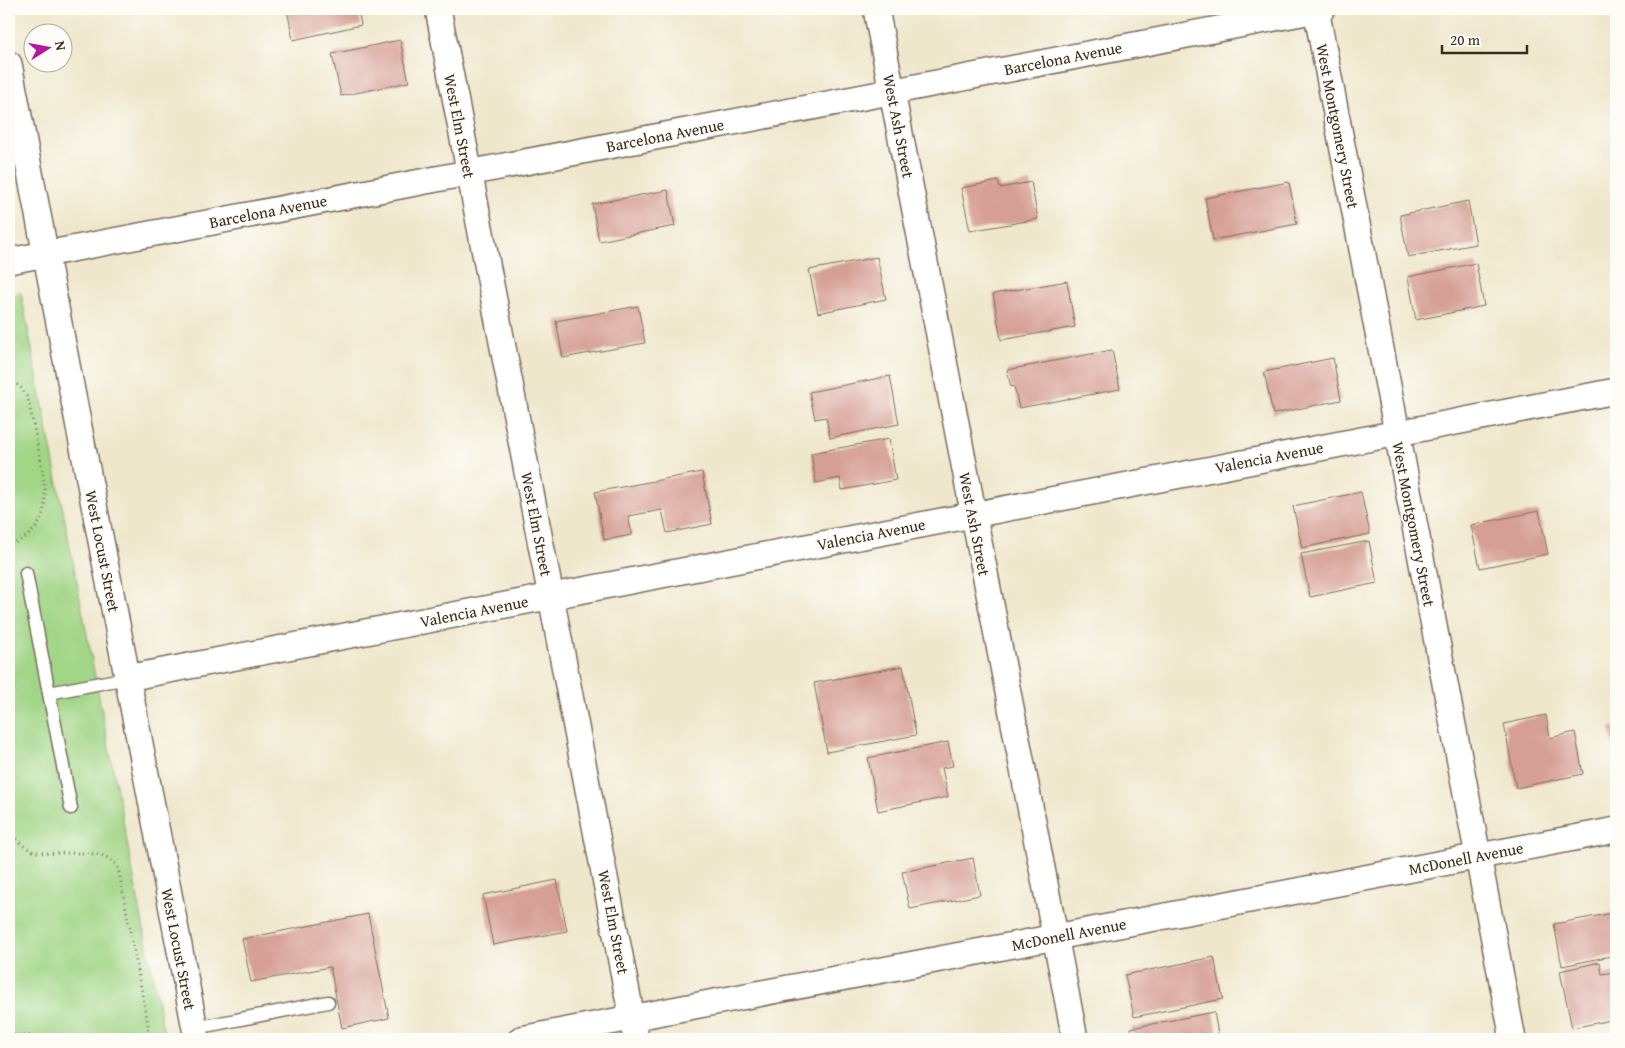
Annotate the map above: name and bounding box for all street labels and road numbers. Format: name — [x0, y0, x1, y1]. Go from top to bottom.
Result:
street label: Barcelona Avenue — [1002, 35, 1124, 81]
street label: West Montgomery Street — [1310, 42, 1366, 211]
street label: West Elm Street — [438, 72, 482, 180]
street label: West Ash Street — [877, 72, 921, 180]
street label: Barcelona Avenue — [604, 112, 726, 158]
street label: Barcelona Avenue — [207, 188, 329, 234]
street label: Valencia Avenue — [1213, 435, 1325, 479]
street label: West Montgomery Street — [1386, 440, 1442, 609]
street label: West Elm Street — [515, 470, 559, 578]
street label: West Ash Street — [953, 470, 997, 578]
street label: West Locust Street — [79, 488, 127, 614]
street label: Valencia Avenue — [815, 512, 927, 556]
street label: Valencia Avenue — [418, 589, 530, 633]
street label: McDonell Avenue — [1407, 835, 1525, 881]
street label: West Elm Street — [592, 868, 636, 976]
street label: West Locust Street — [155, 886, 203, 1012]
street label: McDonell Avenue — [1010, 911, 1128, 957]

